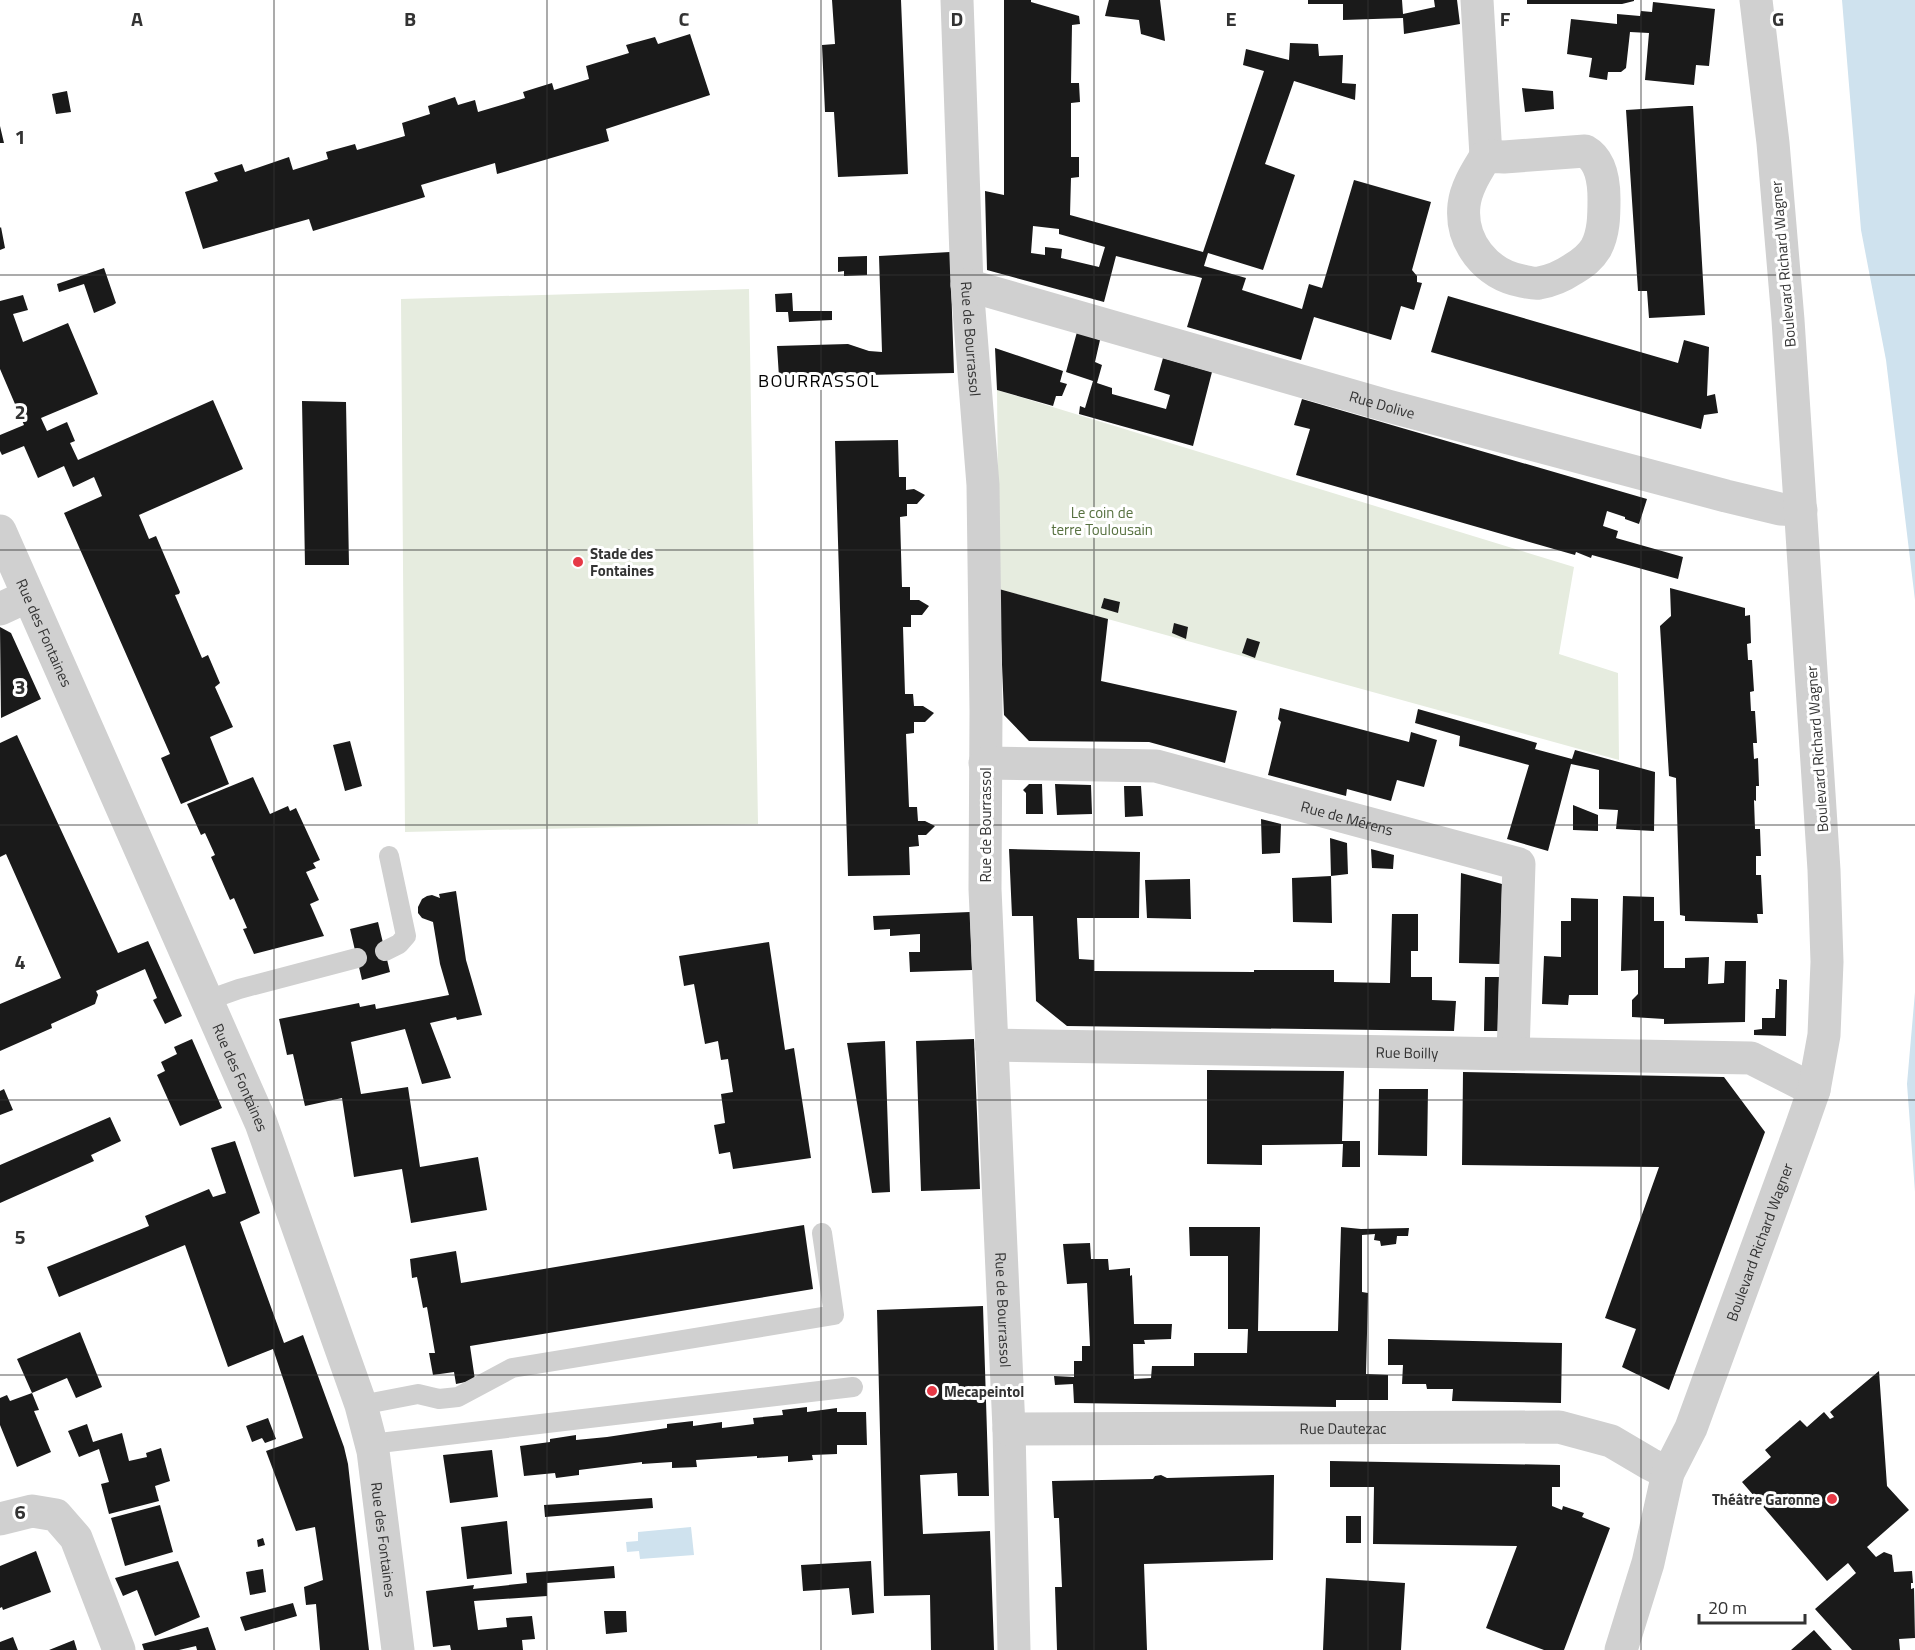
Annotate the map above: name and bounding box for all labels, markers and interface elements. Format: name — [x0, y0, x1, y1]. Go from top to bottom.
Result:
text: A — [131, 3, 143, 34]
text: B — [404, 3, 416, 34]
text: C — [679, 3, 690, 34]
text: D — [951, 3, 963, 34]
text: E — [1225, 3, 1237, 34]
text: F — [1500, 3, 1511, 34]
text: G — [1772, 3, 1784, 34]
text: 1 — [14, 121, 26, 152]
street label: Boulevard Richard Wagner — [1764, 180, 1802, 348]
street label: Rue de Bourrassol — [955, 280, 987, 397]
district label: BOURRASSOL — [758, 367, 880, 394]
street label: Rue Dolive — [1347, 384, 1418, 424]
text: 2 — [14, 396, 26, 427]
park label: Le coin de terre Toulousain — [1051, 501, 1153, 541]
place label: Stade des Fontaines — [590, 542, 654, 582]
marker: Stade des Fontaines — [571, 555, 585, 569]
street label: Rue des Fontaines — [11, 575, 79, 690]
street label: Boulevard Richard Wagner — [1800, 665, 1834, 833]
text: 3 — [14, 671, 26, 702]
street label: Rue de Bourrassol — [974, 767, 997, 883]
street label: Rue de Mérens — [1298, 794, 1396, 841]
text: 4 — [14, 946, 26, 977]
street label: Rue des Fontaines — [207, 1019, 275, 1134]
street label: Rue Boilly — [1375, 1040, 1438, 1064]
street label: Boulevard Richard Wagner — [1720, 1160, 1799, 1324]
text: 5 — [14, 1221, 26, 1252]
street label: Rue de Bourrassol — [990, 1252, 1018, 1368]
place label: Mecapeintol — [944, 1380, 1024, 1403]
marker: Mecapeintol — [925, 1384, 939, 1398]
street label: Rue Dautezac — [1299, 1416, 1387, 1439]
street label: Rue des Fontaines — [365, 1481, 403, 1599]
place label: Théâtre Garonne — [1712, 1488, 1820, 1511]
marker: Théâtre Garonne — [1825, 1492, 1839, 1506]
text: 6 — [14, 1496, 26, 1527]
scale bar — [1699, 1587, 1806, 1625]
text: 20 m — [1708, 1594, 1747, 1621]

